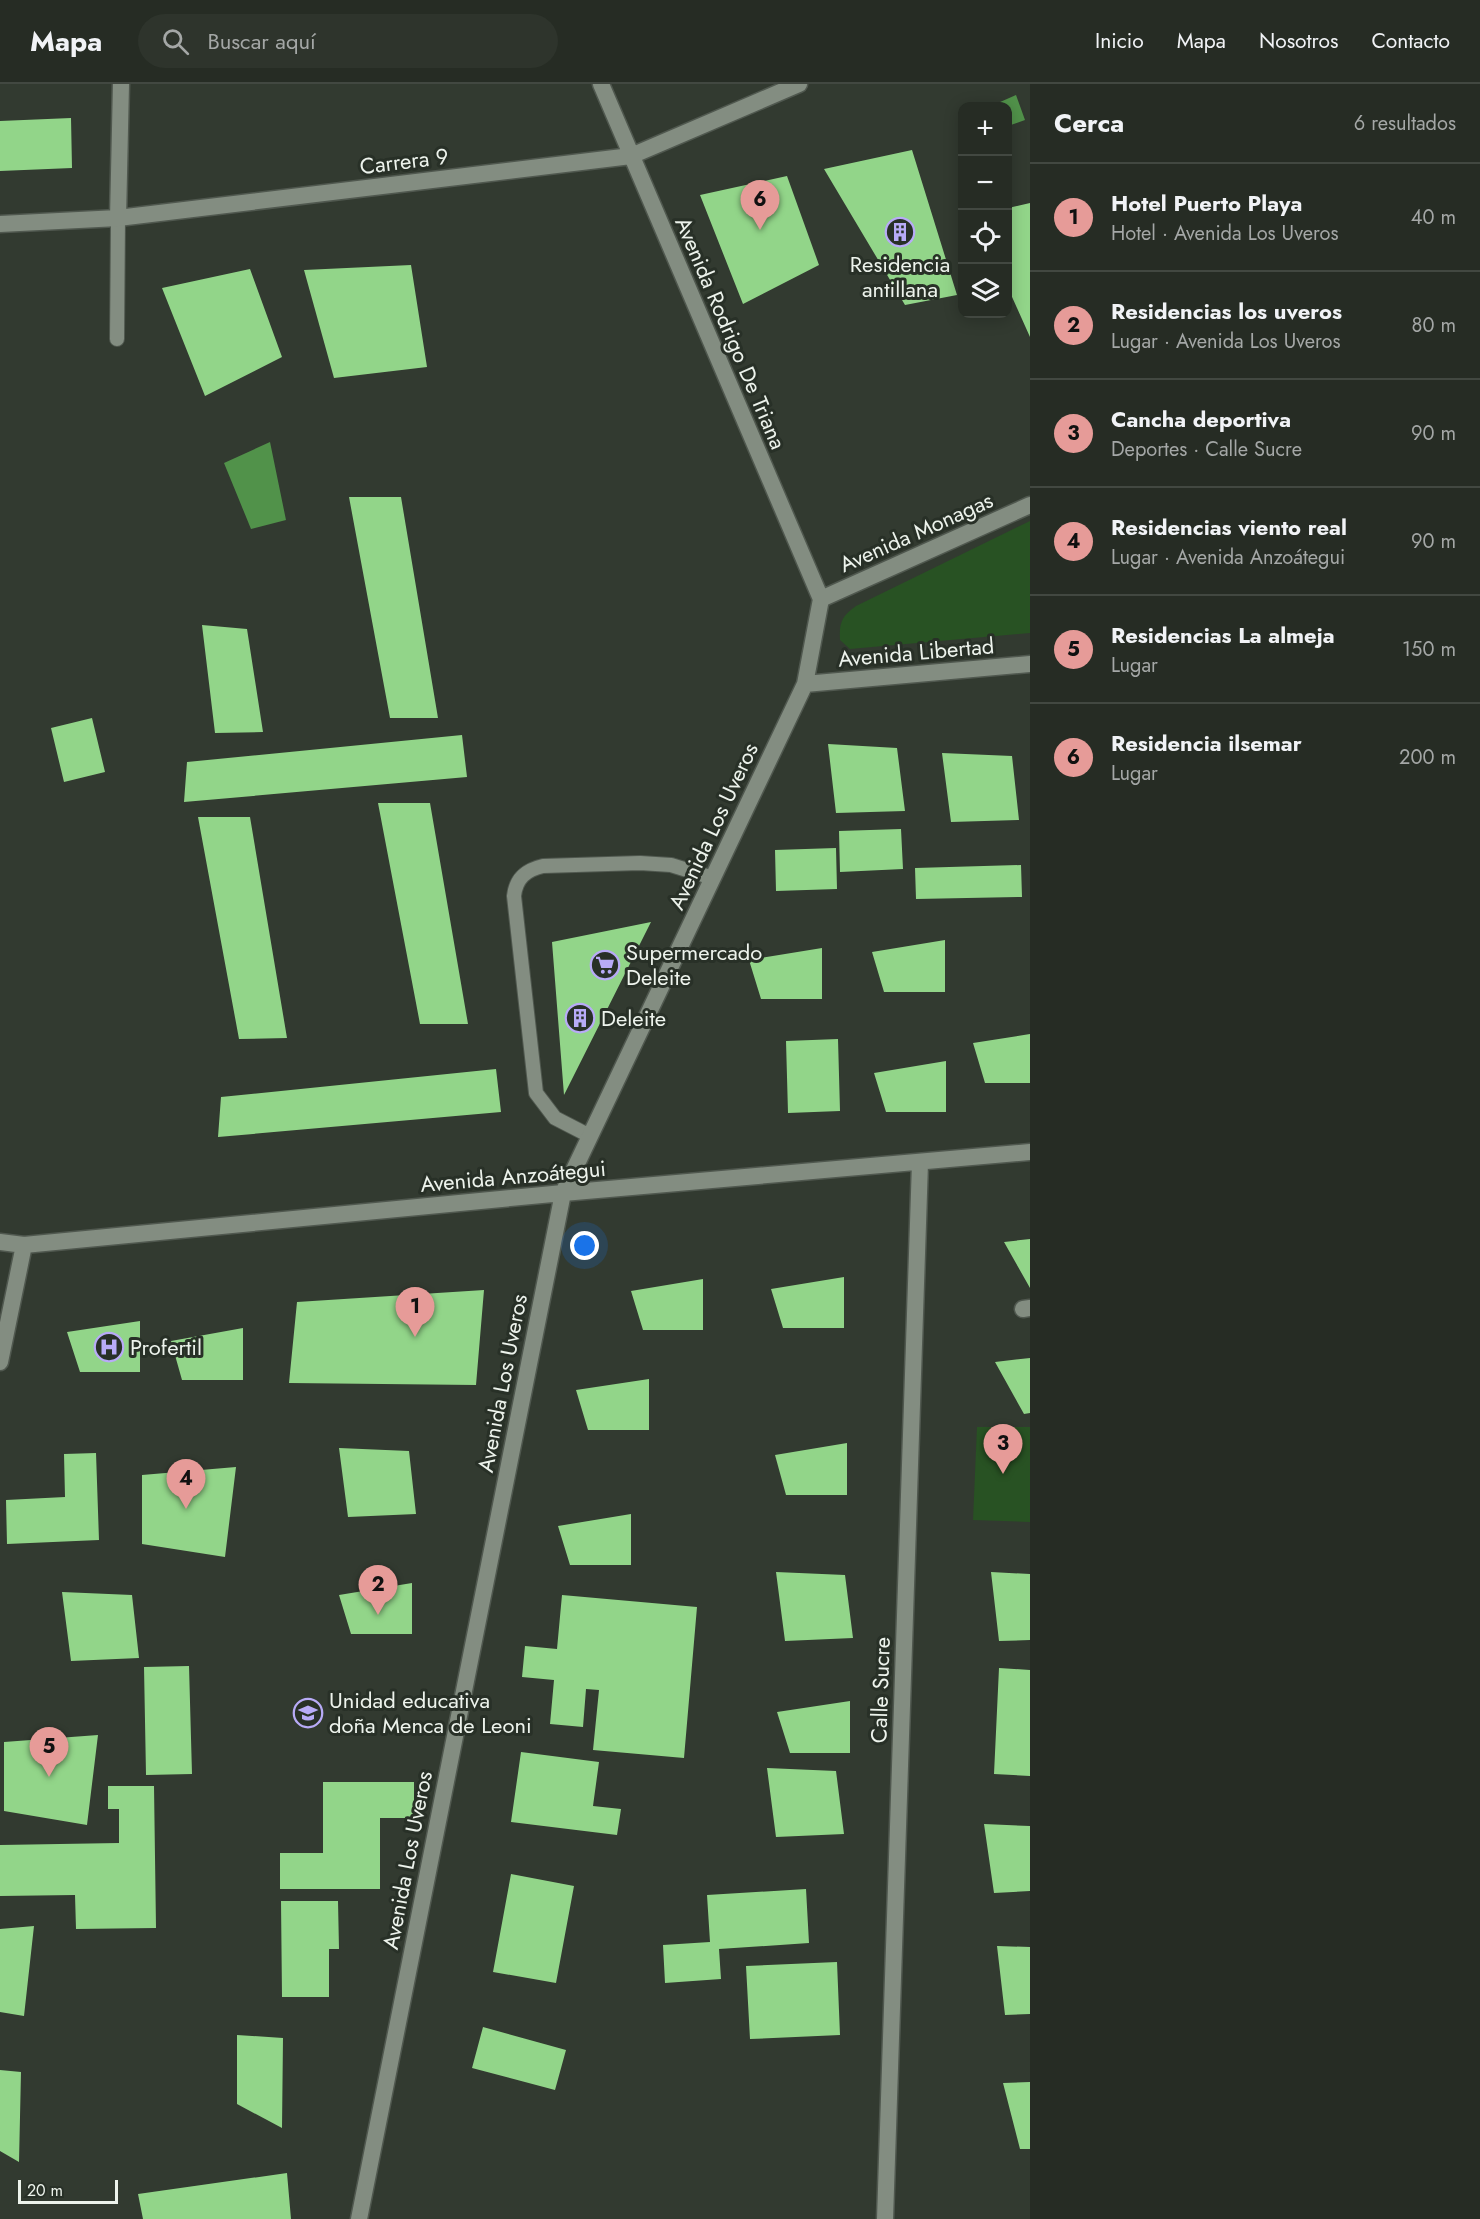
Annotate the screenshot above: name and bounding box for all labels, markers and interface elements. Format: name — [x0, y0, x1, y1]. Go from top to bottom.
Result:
search box — [138, 14, 558, 68]
text: Mapa — [30, 21, 102, 62]
icon: search — [159, 25, 192, 58]
text: Buscar aquí — [207, 25, 316, 57]
text: Inicio — [1095, 26, 1144, 56]
text: Mapa — [1177, 26, 1226, 56]
text: Nosotros — [1259, 26, 1338, 56]
text: Contacto — [1371, 26, 1450, 56]
map controls — [958, 102, 1012, 318]
button: + — [958, 102, 1012, 156]
text: Cerca — [1054, 104, 1124, 142]
text: 6 resultados — [1354, 109, 1456, 138]
street label: Carrera 9 — [358, 140, 450, 182]
button: − — [958, 156, 1012, 210]
pin: 6 — [740, 180, 780, 230]
text: Hotel Puerto Playa — [1111, 187, 1302, 219]
text: 1 — [1068, 203, 1079, 232]
text: 40 m — [1411, 203, 1456, 232]
button: locate — [958, 210, 1012, 264]
street label: Avenida Rodrigo De Triana — [667, 212, 795, 454]
building icon: Residencia antillana — [884, 216, 916, 248]
text: Hotel · Avenida Los Uveros — [1111, 219, 1338, 248]
place label: Residencia antillana — [850, 248, 950, 305]
button: layers — [958, 264, 1012, 318]
text: Residencias los uveros — [1111, 295, 1342, 327]
text: 2 — [1067, 311, 1080, 340]
text: 80 m — [1411, 311, 1456, 340]
text: Lugar · Avenida Los Uveros — [1111, 327, 1341, 356]
text: Cancha deportiva — [1111, 403, 1291, 435]
text: 3 — [1067, 419, 1080, 448]
text: 90 m — [1411, 419, 1456, 448]
text: Deportes · Calle Sucre — [1111, 435, 1302, 464]
street label: Avenida Monagas — [834, 484, 998, 580]
text: Residencias viento real — [1111, 511, 1347, 543]
text: 4 — [1067, 527, 1080, 556]
text: 90 m — [1411, 527, 1456, 556]
text: Lugar · Avenida Anzoátegui — [1111, 543, 1345, 572]
text: Residencias La almeja — [1111, 619, 1335, 651]
street label: Avenida Libertad — [837, 629, 995, 675]
text: 5 — [1067, 635, 1080, 664]
text: 150 m — [1402, 635, 1456, 664]
text: Lugar — [1111, 651, 1158, 680]
text: Residencia ilsemar — [1111, 727, 1302, 759]
street label: Avenida Los Uveros — [660, 737, 766, 915]
text: 6 — [1067, 743, 1080, 772]
text: 200 m — [1399, 743, 1456, 772]
text: Lugar — [1111, 759, 1158, 788]
place label: Supermercado Deleite — [626, 936, 762, 993]
supermarket icon: Supermercado Deleite — [589, 949, 621, 981]
building icon: Deleite — [564, 1002, 596, 1034]
place label: Deleite — [601, 1002, 666, 1034]
street label: Avenida Anzoátegui — [419, 1152, 607, 1200]
your location — [570, 1231, 599, 1260]
pin: 1 — [396, 1288, 434, 1337]
street label: Avenida Los Uveros — [469, 1291, 535, 1475]
hospital icon: Profertil — [93, 1331, 125, 1363]
place label: Profertil — [130, 1331, 202, 1363]
pin: 3 — [984, 1424, 1022, 1474]
pin: 4 — [166, 1460, 206, 1509]
pin: 2 — [358, 1566, 398, 1615]
street label: Calle Sucre — [862, 1636, 898, 1744]
place label: Unidad educativa doña Menca de Leoni — [329, 1684, 532, 1741]
school or university icon: Unidad educativa doña Menca de Leoni — [292, 1697, 324, 1729]
pin: 5 — [29, 1728, 68, 1777]
street label: Avenida Los Uveros — [374, 1768, 440, 1952]
scale bar — [18, 2177, 118, 2204]
text: 20 m — [27, 2179, 63, 2202]

